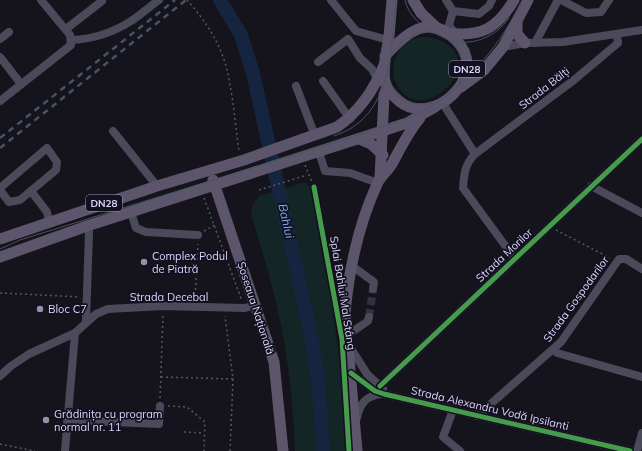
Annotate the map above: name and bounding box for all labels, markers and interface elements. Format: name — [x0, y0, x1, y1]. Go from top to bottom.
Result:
road number: DN28 — [449, 61, 485, 77]
street label: Strada Bălți — [516, 64, 573, 113]
road number: DN28 — [86, 195, 122, 211]
water label: Bahlui — [275, 202, 298, 240]
street label: Strada Morilor — [473, 225, 535, 285]
street label: Splai Bahlui Mal Stâng — [327, 235, 359, 351]
place label: Complex Podul de Piatră — [152, 249, 228, 276]
street label: Strada Gospodarilor — [540, 253, 612, 345]
marker: Complex Podul de Piatră — [139, 257, 149, 267]
street label: Șoseaua Națională — [233, 260, 278, 357]
street label: Strada Decebal — [130, 290, 208, 304]
place label: Bloc C7 — [48, 302, 87, 316]
marker: Bloc C7 — [35, 304, 45, 314]
street label: Strada Alexandru Vodă Ipsilanti — [410, 383, 570, 433]
place label: Grădinița cu program normal nr. 11 — [54, 407, 163, 434]
marker: Grădinița cu program normal nr. 11 — [41, 415, 51, 425]

